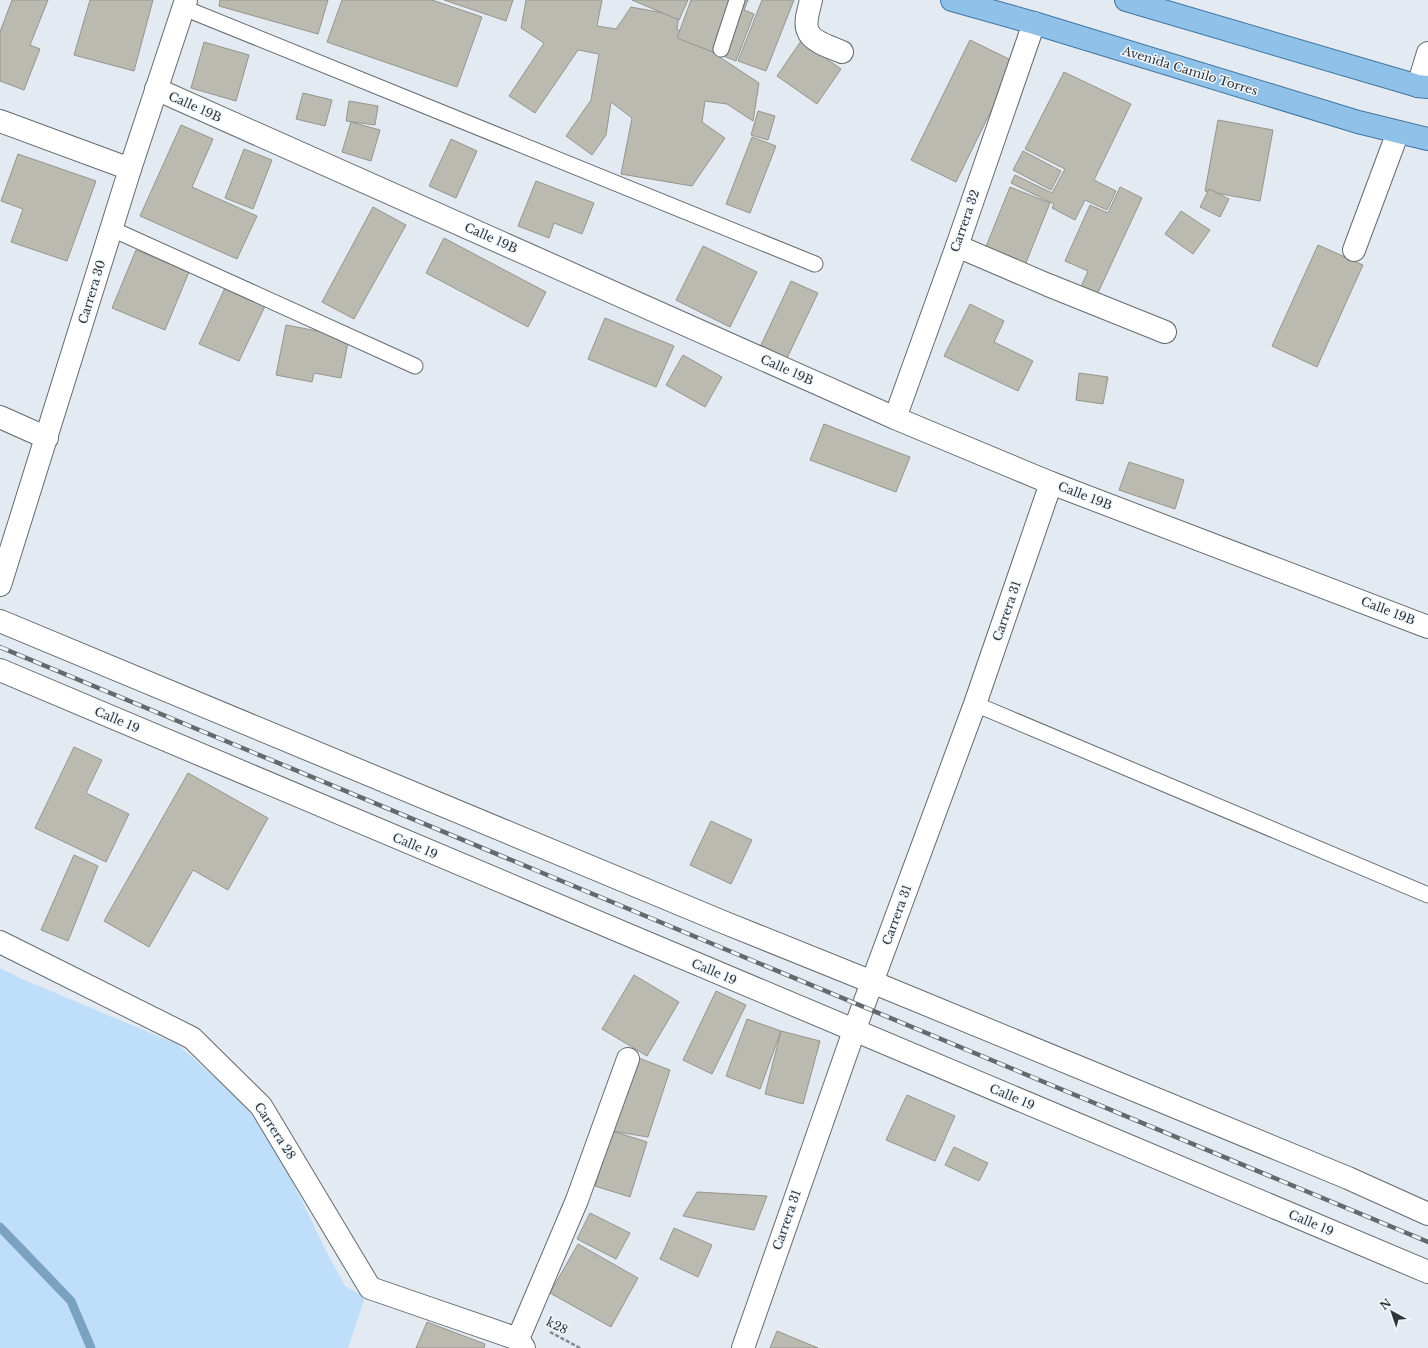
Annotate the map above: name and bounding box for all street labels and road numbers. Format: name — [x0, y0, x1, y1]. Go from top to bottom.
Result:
street label: Avenida Camilo Torres — [1120, 42, 1260, 98]
street label: Calle 19B — [166, 88, 224, 125]
street label: Carrera 32 — [947, 188, 982, 254]
street label: Calle 19B — [462, 219, 520, 256]
street label: Carrera 30 — [75, 258, 108, 326]
street label: Calle 19B — [758, 351, 816, 388]
street label: Calle 19B — [1056, 478, 1114, 513]
street label: Carrera 31 — [989, 579, 1024, 643]
street label: Calle 19B — [1359, 593, 1417, 628]
street label: Calle 19 — [92, 703, 142, 736]
street label: Calle 19 — [390, 829, 440, 862]
street label: Carrera 31 — [879, 883, 914, 947]
street label: Calle 19 — [689, 955, 739, 988]
street label: Calle 19 — [987, 1080, 1037, 1113]
street label: Carrera 28 — [251, 1099, 299, 1162]
street label: Carrera 31 — [769, 1188, 804, 1252]
street label: Calle 19 — [1286, 1206, 1336, 1239]
street label: k28 — [544, 1314, 570, 1337]

